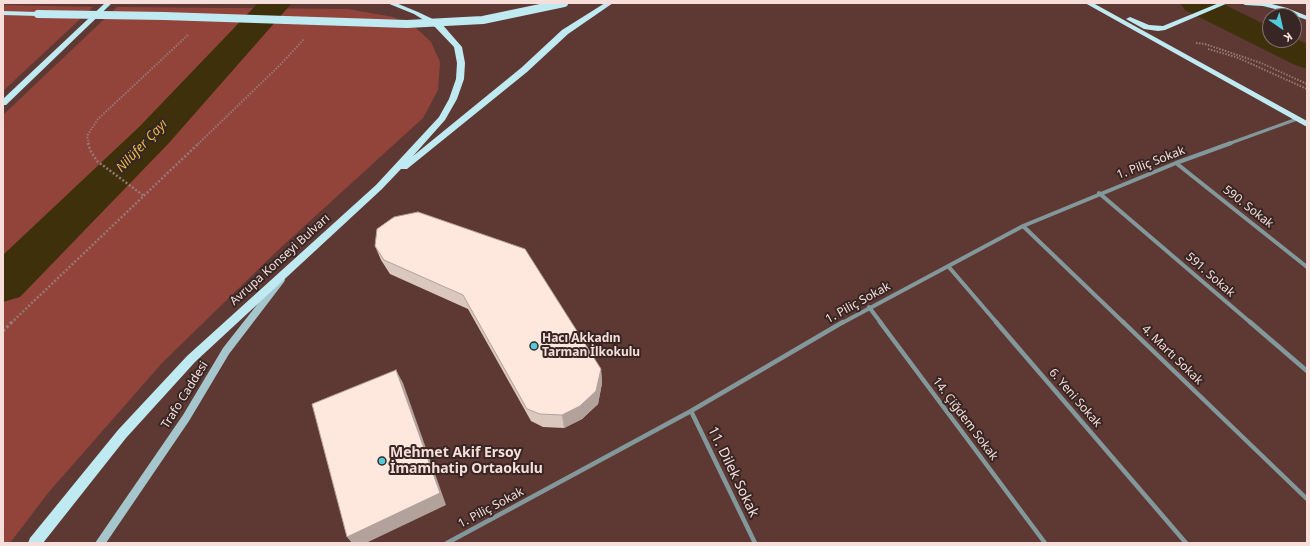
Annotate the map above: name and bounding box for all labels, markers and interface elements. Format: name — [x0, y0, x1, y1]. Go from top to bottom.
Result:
north arrow — [1262, 8, 1302, 48]
text: K — [1281, 29, 1296, 46]
water label: Nilüfer Çayı — [113, 116, 171, 176]
street label: 1. Piliç Sokak — [1115, 143, 1187, 183]
street label: 590. Sokak — [1220, 183, 1276, 231]
street label: Avrupa Konseyi Bulvarı — [227, 211, 333, 309]
street label: 591. Sokak — [1183, 250, 1237, 300]
street label: 1. Piliç Sokak — [823, 279, 893, 327]
street label: 4. Martı Sokak — [1138, 322, 1206, 388]
place label: Hacı Akkadın Tarman İlkokulu — [542, 332, 640, 360]
marker: Hacı Akkadın Tarman İlkokulu — [529, 341, 539, 351]
street label: Trafo Caddesi — [159, 359, 211, 431]
street label: 6. Yeni Sokak — [1046, 366, 1104, 430]
street label: 14. Çiğdem Sokak — [929, 375, 1001, 463]
street label: 11. Dilek Sokak — [704, 424, 762, 520]
place label: Mehmet Akif Ersoy İmamhatip Ortaokulu — [390, 445, 543, 478]
marker: Mehmet Akif Ersoy İmamhatip Ortaokulu — [377, 456, 387, 466]
street label: 1. Piliç Sokak — [456, 485, 526, 531]

